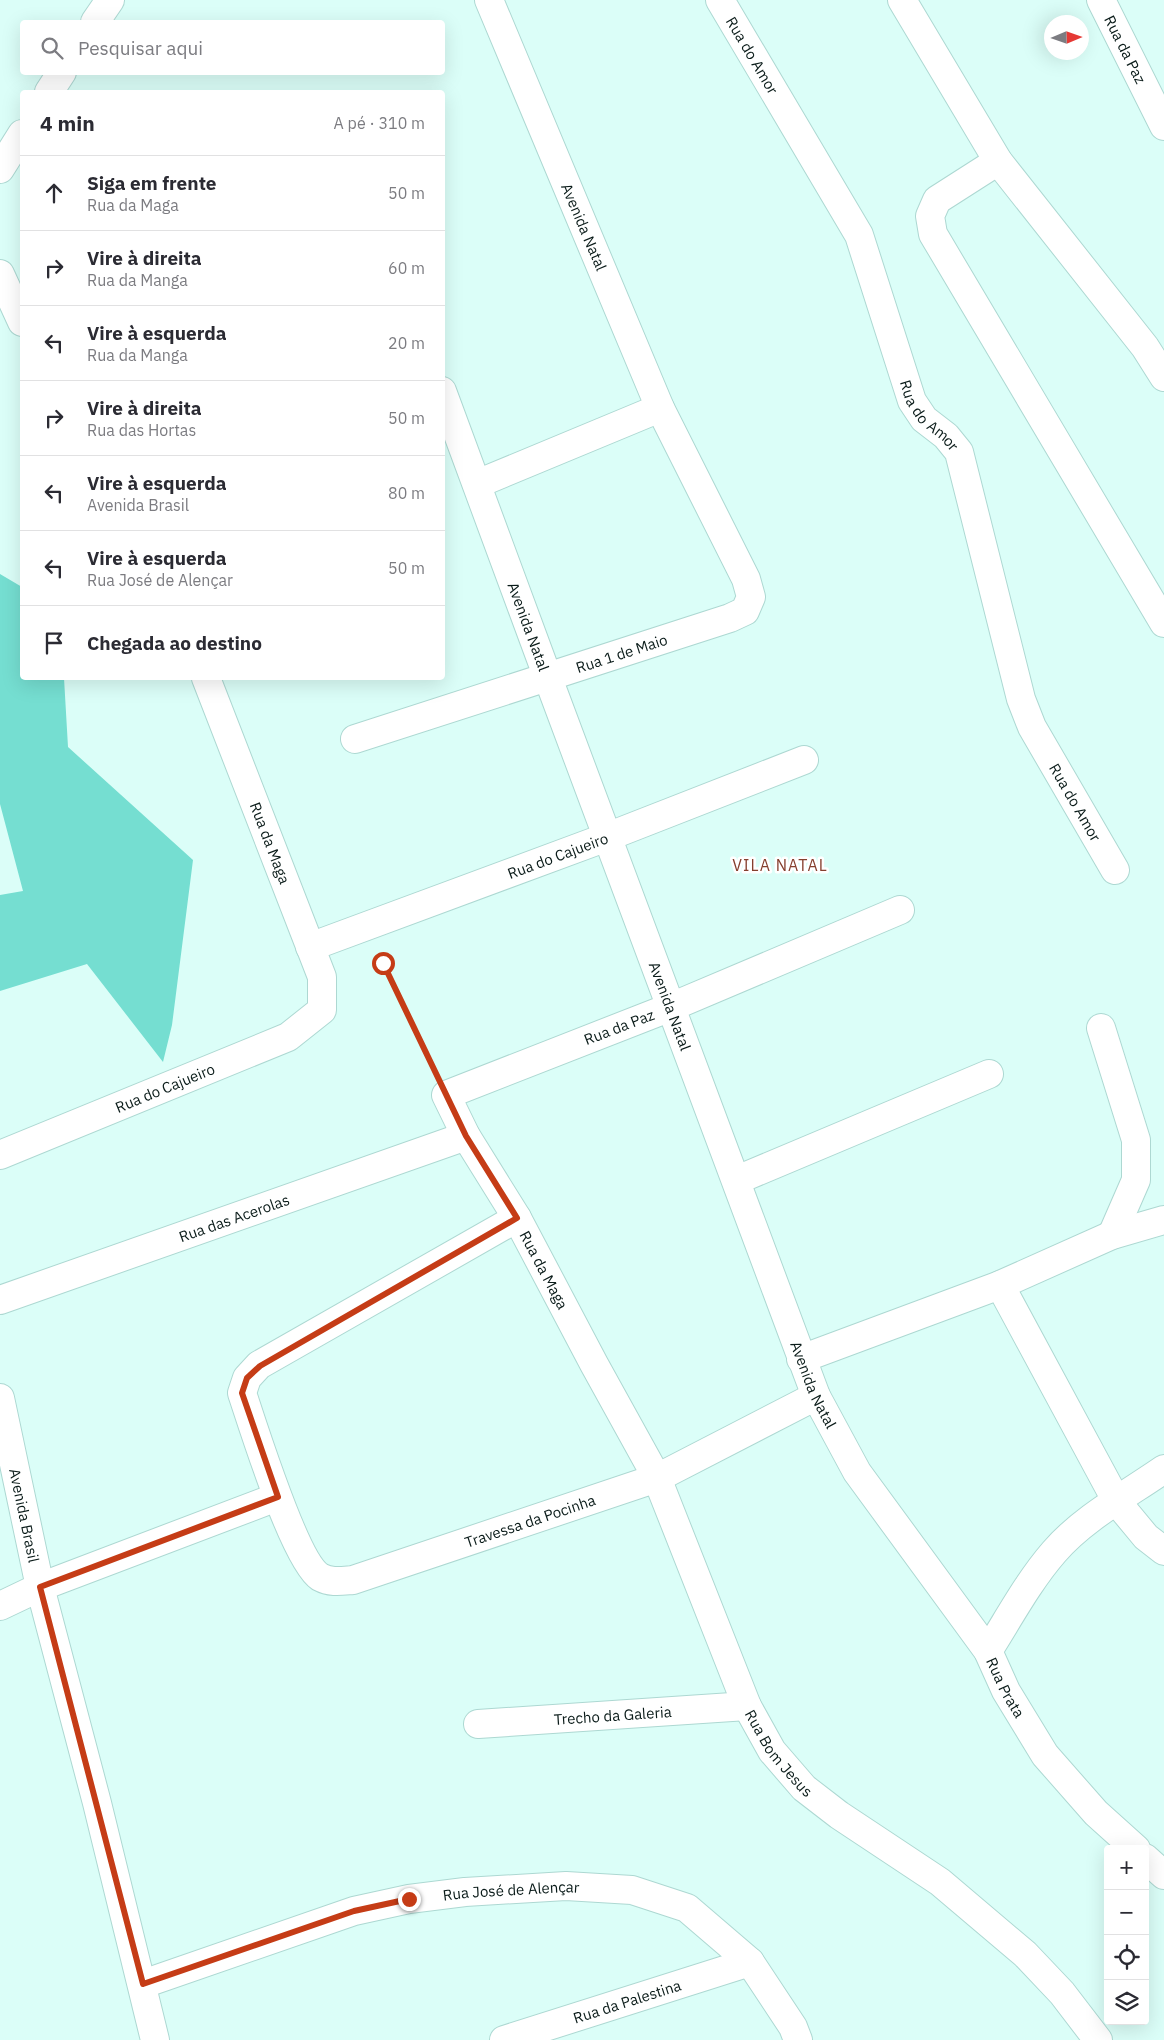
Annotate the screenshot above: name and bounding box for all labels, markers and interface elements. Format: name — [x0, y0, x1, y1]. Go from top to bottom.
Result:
street label: Rua da Paz — [1101, 12, 1151, 87]
street label: Rua do Amor — [722, 13, 783, 98]
north arrow — [1044, 15, 1089, 60]
search box — [20, 20, 445, 75]
icon: search — [38, 34, 66, 62]
text: Pesquisar aqui — [78, 36, 203, 60]
text: 4 min — [40, 109, 95, 137]
text: A pé · 310 m — [334, 113, 425, 133]
text: Siga em frente — [87, 171, 217, 195]
icon: ahead — [40, 179, 68, 207]
street label: Avenida Natal — [557, 180, 611, 274]
text: 50 m — [388, 183, 425, 203]
text: Rua da Maga — [87, 195, 179, 215]
text: Vire à direita — [87, 246, 202, 270]
icon: right — [40, 254, 68, 282]
text: 60 m — [388, 258, 425, 278]
text: Rua da Manga — [87, 270, 188, 290]
text: Vire à esquerda — [87, 321, 227, 345]
icon: left — [40, 329, 68, 357]
text: 20 m — [388, 333, 425, 353]
text: Rua da Manga — [87, 345, 188, 365]
street label: Rua do Amor — [896, 377, 964, 455]
text: Vire à direita — [87, 396, 202, 420]
icon: right — [40, 404, 68, 432]
text: 50 m — [388, 408, 425, 428]
text: Rua das Hortas — [87, 420, 196, 440]
text: Vire à esquerda — [87, 471, 227, 495]
icon: left — [40, 479, 68, 507]
text: 80 m — [388, 483, 425, 503]
text: Avenida Brasil — [87, 495, 189, 515]
text: Vire à esquerda — [87, 546, 227, 570]
icon: left — [40, 554, 68, 582]
text: 50 m — [388, 558, 425, 578]
text: Rua José de Alençar — [87, 570, 233, 590]
street label: Avenida Natal — [504, 579, 554, 674]
icon: arrive — [40, 629, 68, 657]
street label: Rua 1 de Maio — [573, 629, 670, 677]
text: Chegada ao destino — [87, 631, 262, 655]
street label: Rua do Amor — [1046, 760, 1106, 845]
street label: Rua da Maga — [246, 799, 294, 887]
street label: Rua do Cajueiro — [505, 828, 610, 883]
district label: VILA NATAL — [732, 855, 828, 875]
route start — [372, 952, 395, 975]
street label: Avenida Natal — [645, 959, 696, 1053]
street label: Rua da Paz — [581, 1005, 657, 1049]
street label: Rua do Cajueiro — [112, 1059, 217, 1116]
street label: Rua das Acerolas — [176, 1189, 292, 1246]
street label: Rua da Maga — [516, 1227, 573, 1312]
street label: Avenida Natal — [787, 1338, 841, 1432]
street label: Avenida Brasil — [6, 1467, 44, 1564]
street label: Travessa da Pocinha — [462, 1490, 598, 1551]
street label: Rua Prata — [983, 1654, 1029, 1721]
street label: Trecho da Galeria — [553, 1702, 672, 1728]
street label: Rua Bom Jesus — [741, 1706, 817, 1801]
map controls — [1104, 1845, 1149, 2025]
button: + — [1104, 1845, 1149, 1890]
street label: Rua José de Alençar — [442, 1877, 580, 1904]
route end — [398, 1888, 421, 1911]
button: − — [1104, 1890, 1149, 1935]
button: locate — [1104, 1935, 1149, 1980]
street label: Rua da Palestina — [571, 1975, 683, 2027]
button: layers — [1104, 1980, 1149, 2025]

